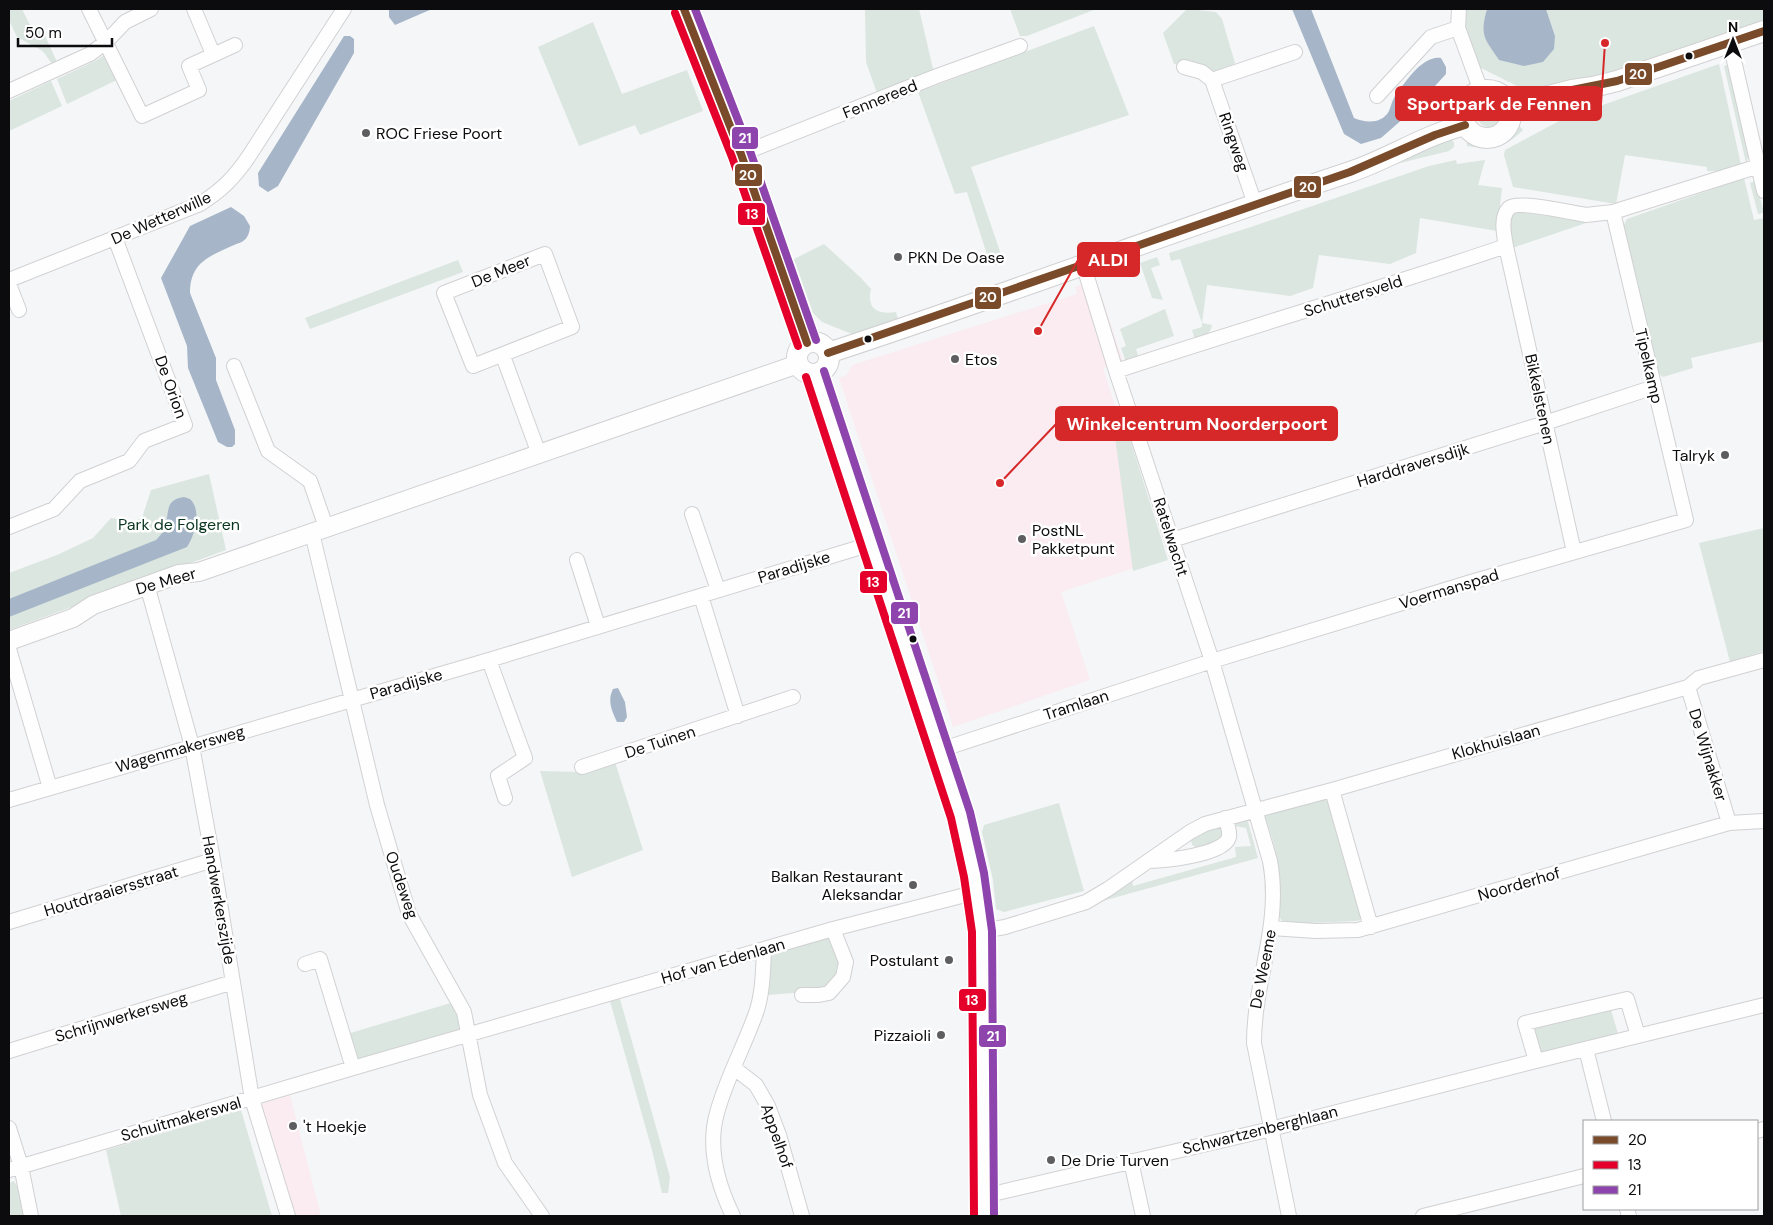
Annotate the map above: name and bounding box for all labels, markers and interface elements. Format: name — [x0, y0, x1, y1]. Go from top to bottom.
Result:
scale bar — [18, 15, 111, 47]
north arrow — [1708, 15, 1758, 65]
text: N — [1728, 18, 1738, 36]
text: 50 m — [25, 23, 62, 43]
unlabelled marker — [1684, 51, 1694, 61]
line badge: 20 — [1624, 62, 1653, 86]
text: 20 — [1629, 65, 1647, 83]
street label: Fennereed — [840, 75, 920, 123]
callout: Sportpark de Fennen — [1396, 87, 1601, 120]
text: Sportpark de Fennen — [1407, 92, 1591, 116]
street label: Ringweg — [1214, 110, 1254, 174]
place label: ROC Friese Poort — [376, 123, 502, 144]
line badge: 21 — [731, 126, 759, 150]
marker: ROC Friese Poort — [360, 127, 372, 139]
text: 21 — [738, 129, 752, 147]
line badge: 20 — [734, 163, 763, 187]
text: 20 — [739, 166, 757, 184]
line badge: 20 — [1293, 175, 1322, 199]
text: 20 — [1299, 178, 1317, 196]
street label: De Wetterwille — [108, 187, 214, 249]
line badge: 13 — [737, 202, 766, 226]
text: 13 — [745, 205, 759, 223]
callout: ALDI — [1078, 243, 1139, 276]
place label: PKN De Oase — [908, 247, 1005, 268]
text: ALDI — [1088, 248, 1128, 272]
street label: De Meer — [468, 250, 534, 292]
marker: PKN De Oase — [892, 251, 904, 263]
street label: Schuttersveld — [1301, 270, 1405, 322]
line badge: 20 — [974, 286, 1002, 310]
text: 20 — [979, 288, 997, 306]
street label: Tipelkamp — [1630, 326, 1668, 406]
unlabelled marker — [863, 334, 873, 344]
place label: Etos — [965, 349, 998, 370]
street label: Bikkelstenen — [1520, 352, 1560, 446]
street label: De Orion — [150, 353, 192, 421]
marker: Etos — [949, 353, 961, 365]
callout: Winkelcentrum Noorderpoort — [1056, 407, 1337, 440]
text: Winkelcentrum Noorderpoort — [1066, 412, 1328, 436]
street label: Harddraversdijk — [1354, 438, 1472, 492]
place label: Talryk — [1672, 445, 1715, 466]
marker: Talryk — [1719, 449, 1731, 461]
street label: Ratelwacht — [1148, 495, 1194, 579]
park label: Park de Folgeren — [118, 514, 240, 535]
place label: PostNL Pakketpunt — [1032, 520, 1115, 559]
marker: PostNL Pakketpunt — [1016, 533, 1028, 545]
street label: Paradijske — [755, 546, 833, 588]
street label: De Meer — [133, 562, 199, 600]
street label: Voermanspad — [1397, 564, 1501, 614]
line badge: 13 — [859, 570, 888, 594]
text: 13 — [866, 573, 880, 591]
line badge: 21 — [890, 601, 919, 625]
text: 21 — [897, 604, 911, 622]
unlabelled marker — [908, 634, 918, 644]
street label: Paradijske — [367, 664, 445, 704]
street label: Tramlaan — [1041, 685, 1111, 725]
street label: De Wijnakker — [1684, 706, 1732, 804]
street label: Klokhuislaan — [1449, 719, 1543, 765]
street label: Wagenmakersweg — [113, 721, 247, 777]
street label: De Tuinen — [622, 721, 698, 763]
street label: Handwerkerszijde — [197, 834, 241, 966]
street label: Oudeweg — [381, 848, 423, 922]
street label: Houtdraaiersstraat — [41, 861, 181, 921]
street label: Noorderhof — [1475, 862, 1563, 906]
place label: Balkan Restaurant Aleksandar — [771, 866, 903, 905]
marker: Balkan Restaurant Aleksandar — [907, 879, 919, 891]
street label: De Weeme — [1245, 927, 1281, 1011]
street label: Hof van Edenlaan — [659, 933, 787, 989]
place label: Postulant — [870, 950, 939, 971]
marker: Postulant — [943, 954, 955, 966]
street label: Schrijnwerkersweg — [52, 987, 190, 1047]
line badge: 13 — [958, 988, 987, 1012]
text: 13 — [965, 991, 979, 1009]
line badge: 21 — [978, 1024, 1007, 1048]
place label: Pizzaioli — [874, 1025, 931, 1046]
text: 21 — [986, 1027, 1000, 1045]
marker: Pizzaioli — [935, 1029, 947, 1041]
street label: Schuitmakerswal — [118, 1092, 244, 1146]
street label: Appelhof — [756, 1101, 798, 1171]
street label: Schwartzenberghlaan — [1180, 1101, 1340, 1159]
place label: 't Hoekje — [303, 1116, 367, 1137]
marker: 't Hoekje — [287, 1120, 299, 1132]
legend — [1583, 1120, 1758, 1210]
text: 20 — [1628, 1130, 1647, 1150]
place label: De Drie Turven — [1061, 1150, 1169, 1171]
marker: De Drie Turven — [1045, 1154, 1057, 1166]
text: 13 — [1628, 1155, 1642, 1175]
text: 21 — [1628, 1180, 1641, 1200]

